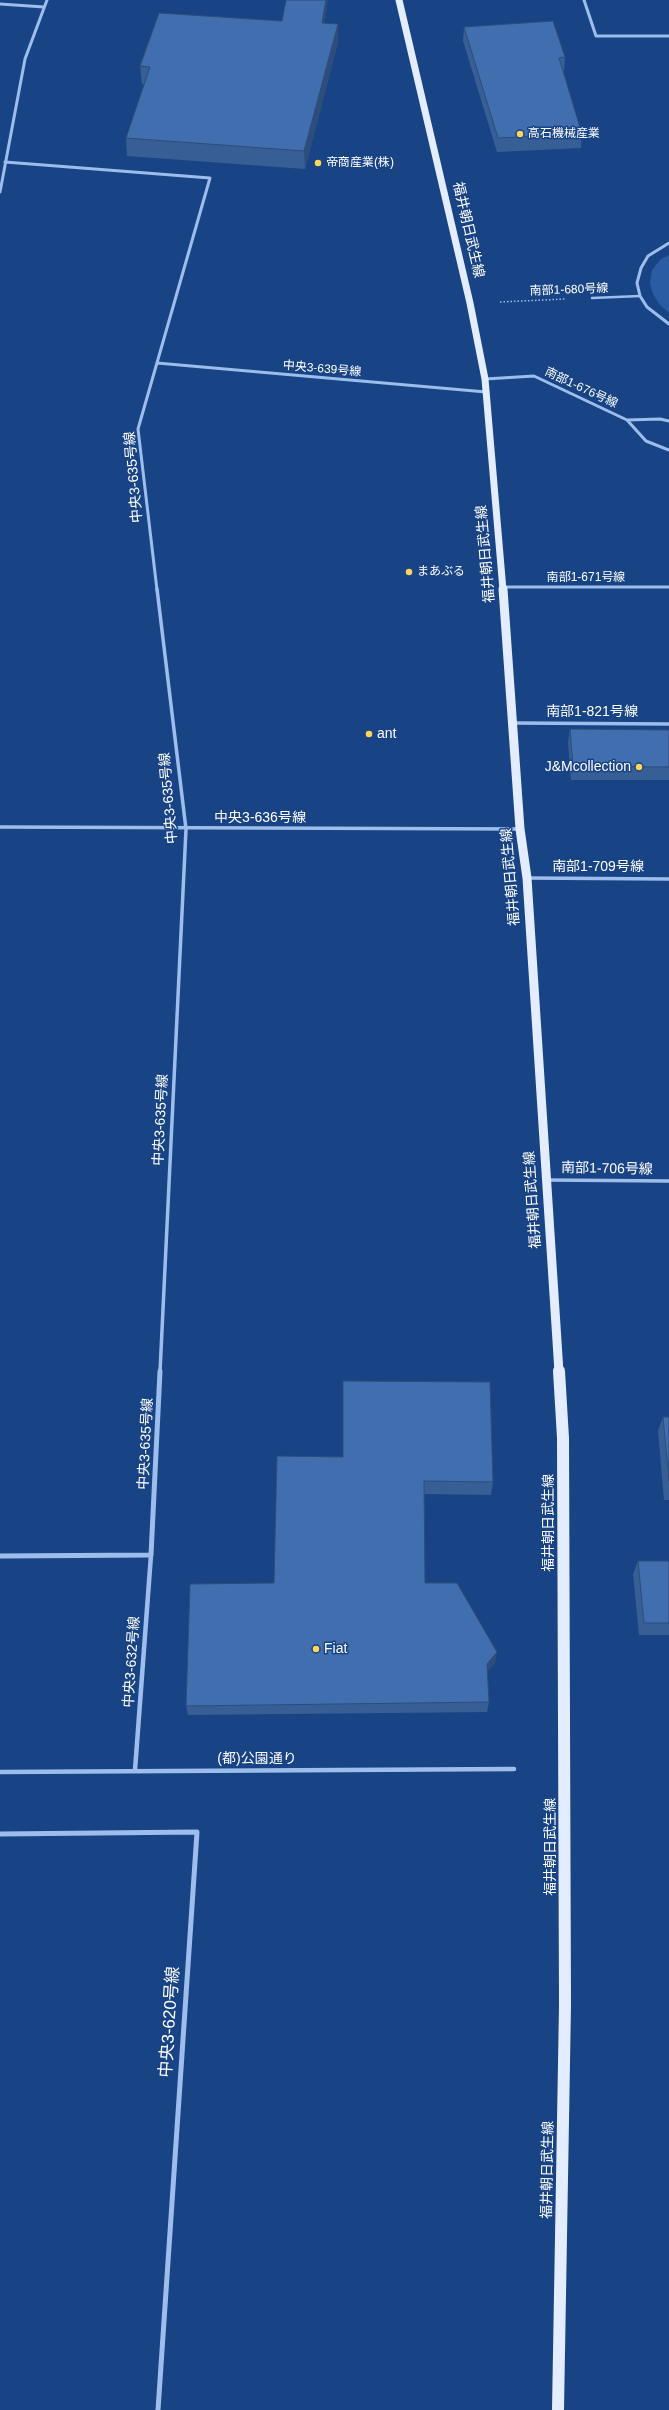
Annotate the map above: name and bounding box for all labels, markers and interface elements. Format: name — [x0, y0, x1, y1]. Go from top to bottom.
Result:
place label: 高石機械産業 — [528, 127, 600, 141]
marker: 高石機械産業 — [515, 129, 525, 139]
place label: 帝商産業(株) — [326, 156, 394, 170]
marker: 帝商産業(株) — [313, 158, 323, 168]
street label: 福井朝日武生線 — [449, 180, 487, 280]
street label: 南部1-680号線 — [529, 281, 609, 299]
street label: 中央3-639号線 — [282, 358, 362, 380]
street label: 南部1-676号線 — [542, 365, 620, 411]
street label: 中央3-635号線 — [122, 431, 146, 523]
street label: 福井朝日武生線 — [473, 504, 499, 604]
place label: まあぶる — [417, 565, 465, 579]
marker: まあぶる — [404, 567, 414, 577]
street label: 南部1-671号線 — [547, 571, 625, 585]
street label: 南部1-821号線 — [546, 704, 638, 720]
place label: ant — [377, 726, 396, 742]
marker: ant — [364, 729, 374, 739]
street label: 中央3-635号線 — [157, 752, 181, 844]
place label: J&Mcollection — [545, 759, 631, 775]
marker: J&Mcollection — [634, 762, 644, 772]
street label: 中央3-636号線 — [214, 810, 306, 826]
street label: 福井朝日武生線 — [498, 827, 524, 927]
street label: 南部1-709号線 — [552, 859, 644, 875]
street label: 中央3-635号線 — [150, 1074, 172, 1166]
street label: 福井朝日武生線 — [521, 1151, 545, 1249]
street label: 南部1-706号線 — [561, 1160, 653, 1178]
street label: 中央3-635号線 — [135, 1398, 157, 1490]
street label: 福井朝日武生線 — [541, 1474, 557, 1572]
street label: 中央3-632号線 — [120, 1616, 144, 1708]
place label: Fiat — [324, 1641, 347, 1657]
marker: Fiat — [311, 1644, 321, 1654]
street label: (都)公園通り — [217, 1751, 297, 1767]
street label: 福井朝日武生線 — [543, 1798, 559, 1896]
street label: 中央3-620号線 — [156, 1966, 184, 2078]
street label: 福井朝日武生線 — [539, 2121, 557, 2219]

